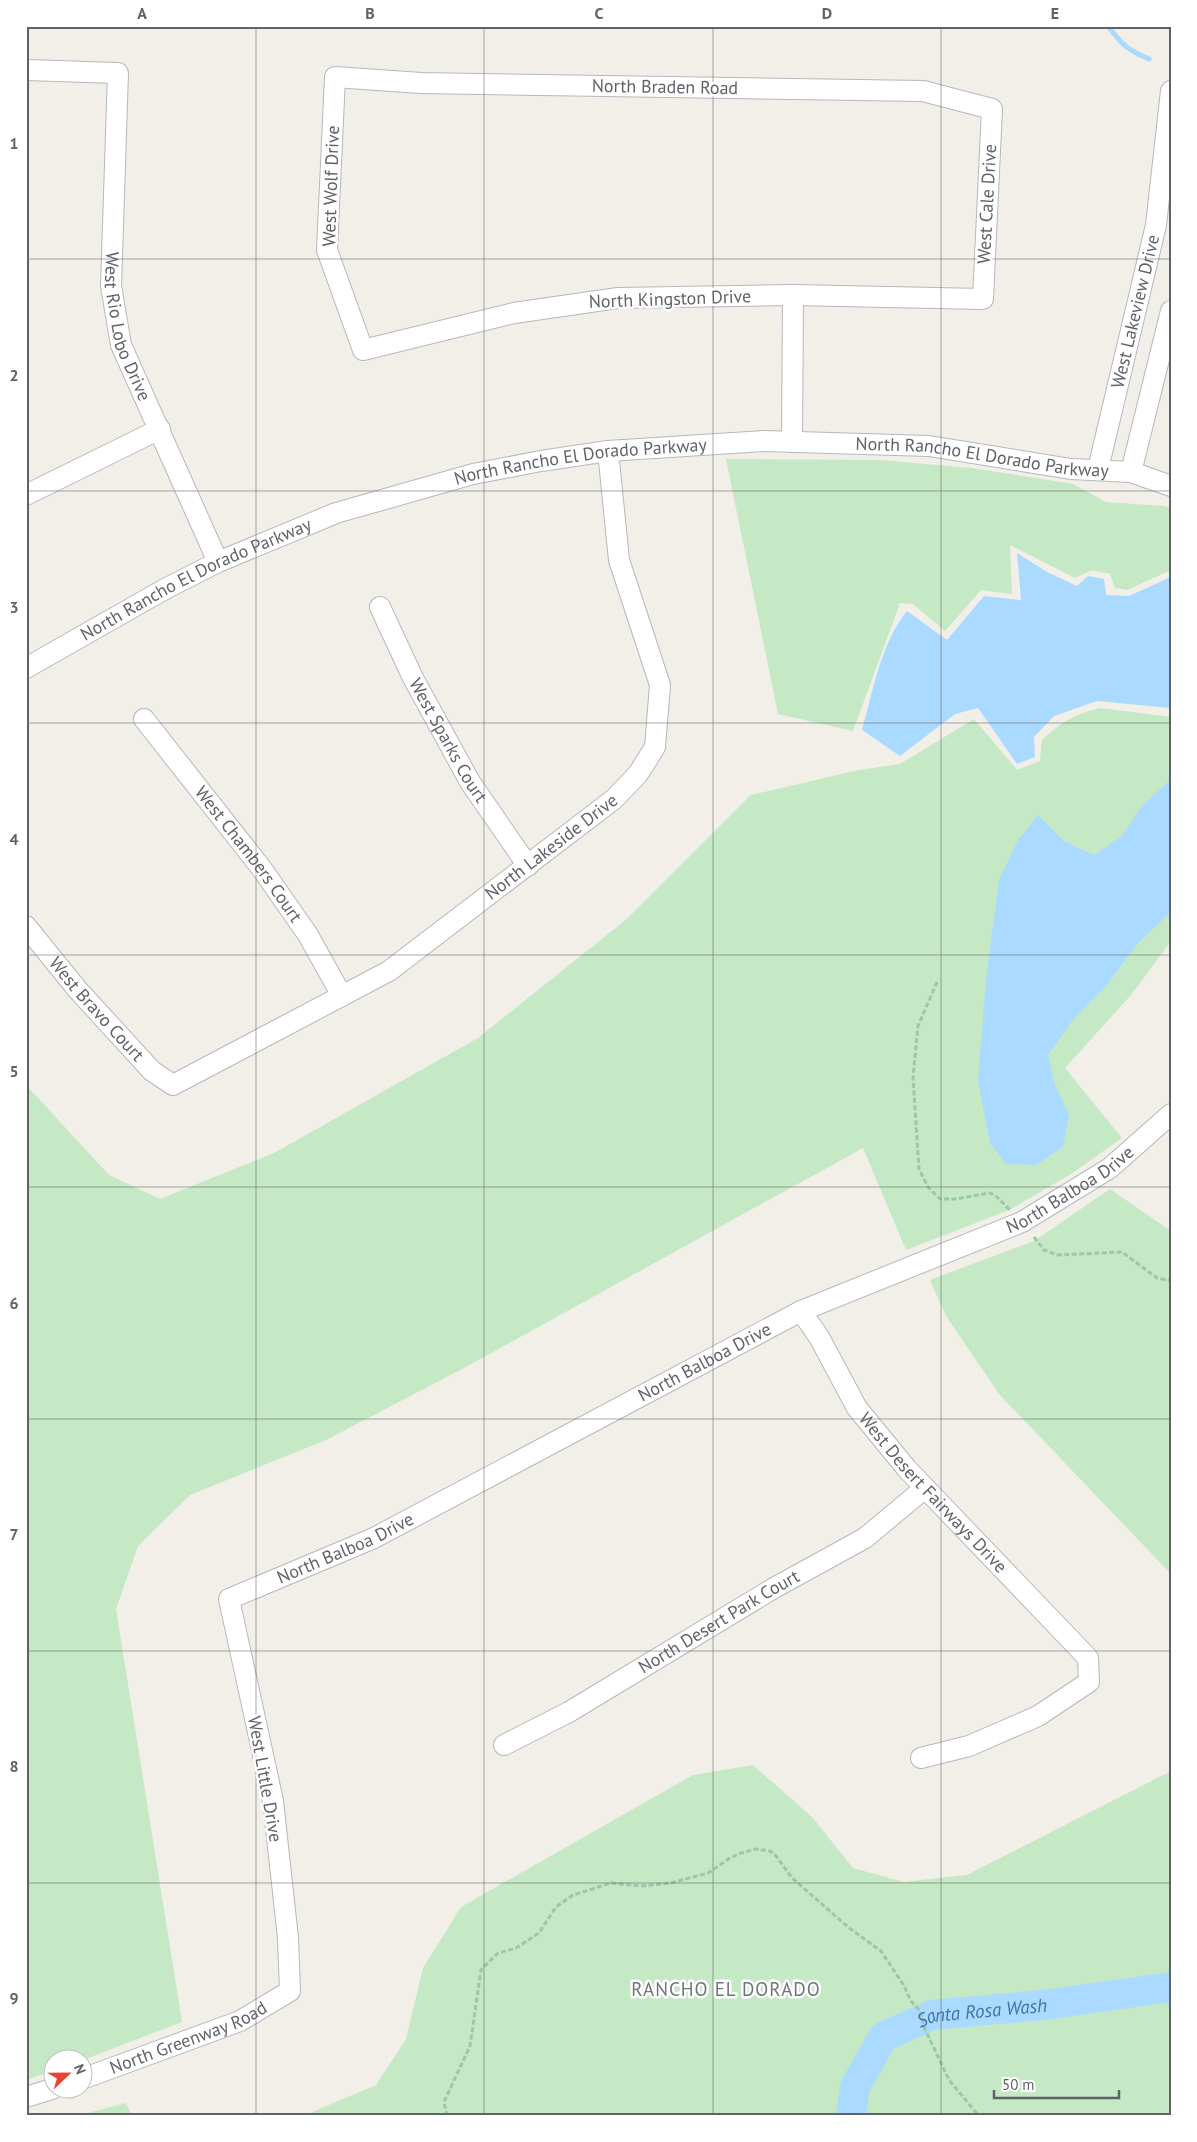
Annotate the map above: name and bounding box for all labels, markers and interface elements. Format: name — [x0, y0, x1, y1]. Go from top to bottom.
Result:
text: A — [137, 3, 147, 23]
text: B — [365, 3, 375, 23]
text: C — [595, 3, 604, 23]
text: D — [822, 3, 832, 23]
text: E — [1051, 3, 1059, 23]
street label: North Braden Road — [592, 74, 738, 99]
street label: West Wolf Drive — [317, 125, 344, 247]
text: 1 — [9, 133, 19, 153]
street label: West Cale Drive — [972, 143, 1001, 265]
street label: West Lakeview Drive — [1106, 232, 1164, 390]
street label: West Rio Lobo Drive — [100, 251, 157, 404]
street label: North Kingston Drive — [588, 284, 752, 313]
text: 2 — [9, 365, 19, 385]
street label: North Rancho El Dorado Parkway — [855, 432, 1110, 482]
street label: North Rancho El Dorado Parkway — [451, 433, 708, 490]
street label: North Rancho El Dorado Parkway — [76, 512, 315, 646]
text: 3 — [9, 597, 19, 617]
street label: West Sparks Court — [404, 674, 493, 807]
street label: West Chambers Court — [190, 781, 308, 927]
street label: North Lakeside Drive — [480, 788, 622, 905]
text: 4 — [9, 829, 19, 849]
street label: West Bravo Court — [44, 952, 149, 1066]
text: 5 — [9, 1061, 19, 1081]
street label: North Balboa Drive — [1003, 1140, 1138, 1238]
text: 6 — [9, 1293, 19, 1313]
street label: North Balboa Drive — [634, 1317, 775, 1407]
street label: West Desert Fairways Drive — [854, 1407, 1012, 1578]
street label: North Balboa Drive — [273, 1507, 417, 1589]
text: 7 — [9, 1524, 19, 1544]
street label: North Desert Park Court — [634, 1564, 803, 1678]
street label: West Little Drive — [243, 1714, 288, 1844]
text: 8 — [9, 1756, 19, 1776]
district label: RANCHO EL DORADO — [631, 1977, 821, 2001]
text: 9 — [9, 1988, 19, 2008]
water label: Santa Rosa Wash — [912, 1993, 1048, 2033]
street label: North Greenway Road — [106, 1996, 271, 2079]
north arrow — [42, 2050, 92, 2100]
text: N — [70, 2061, 90, 2077]
scale bar — [994, 2067, 1120, 2099]
text: 50 m — [1002, 2075, 1035, 2094]

